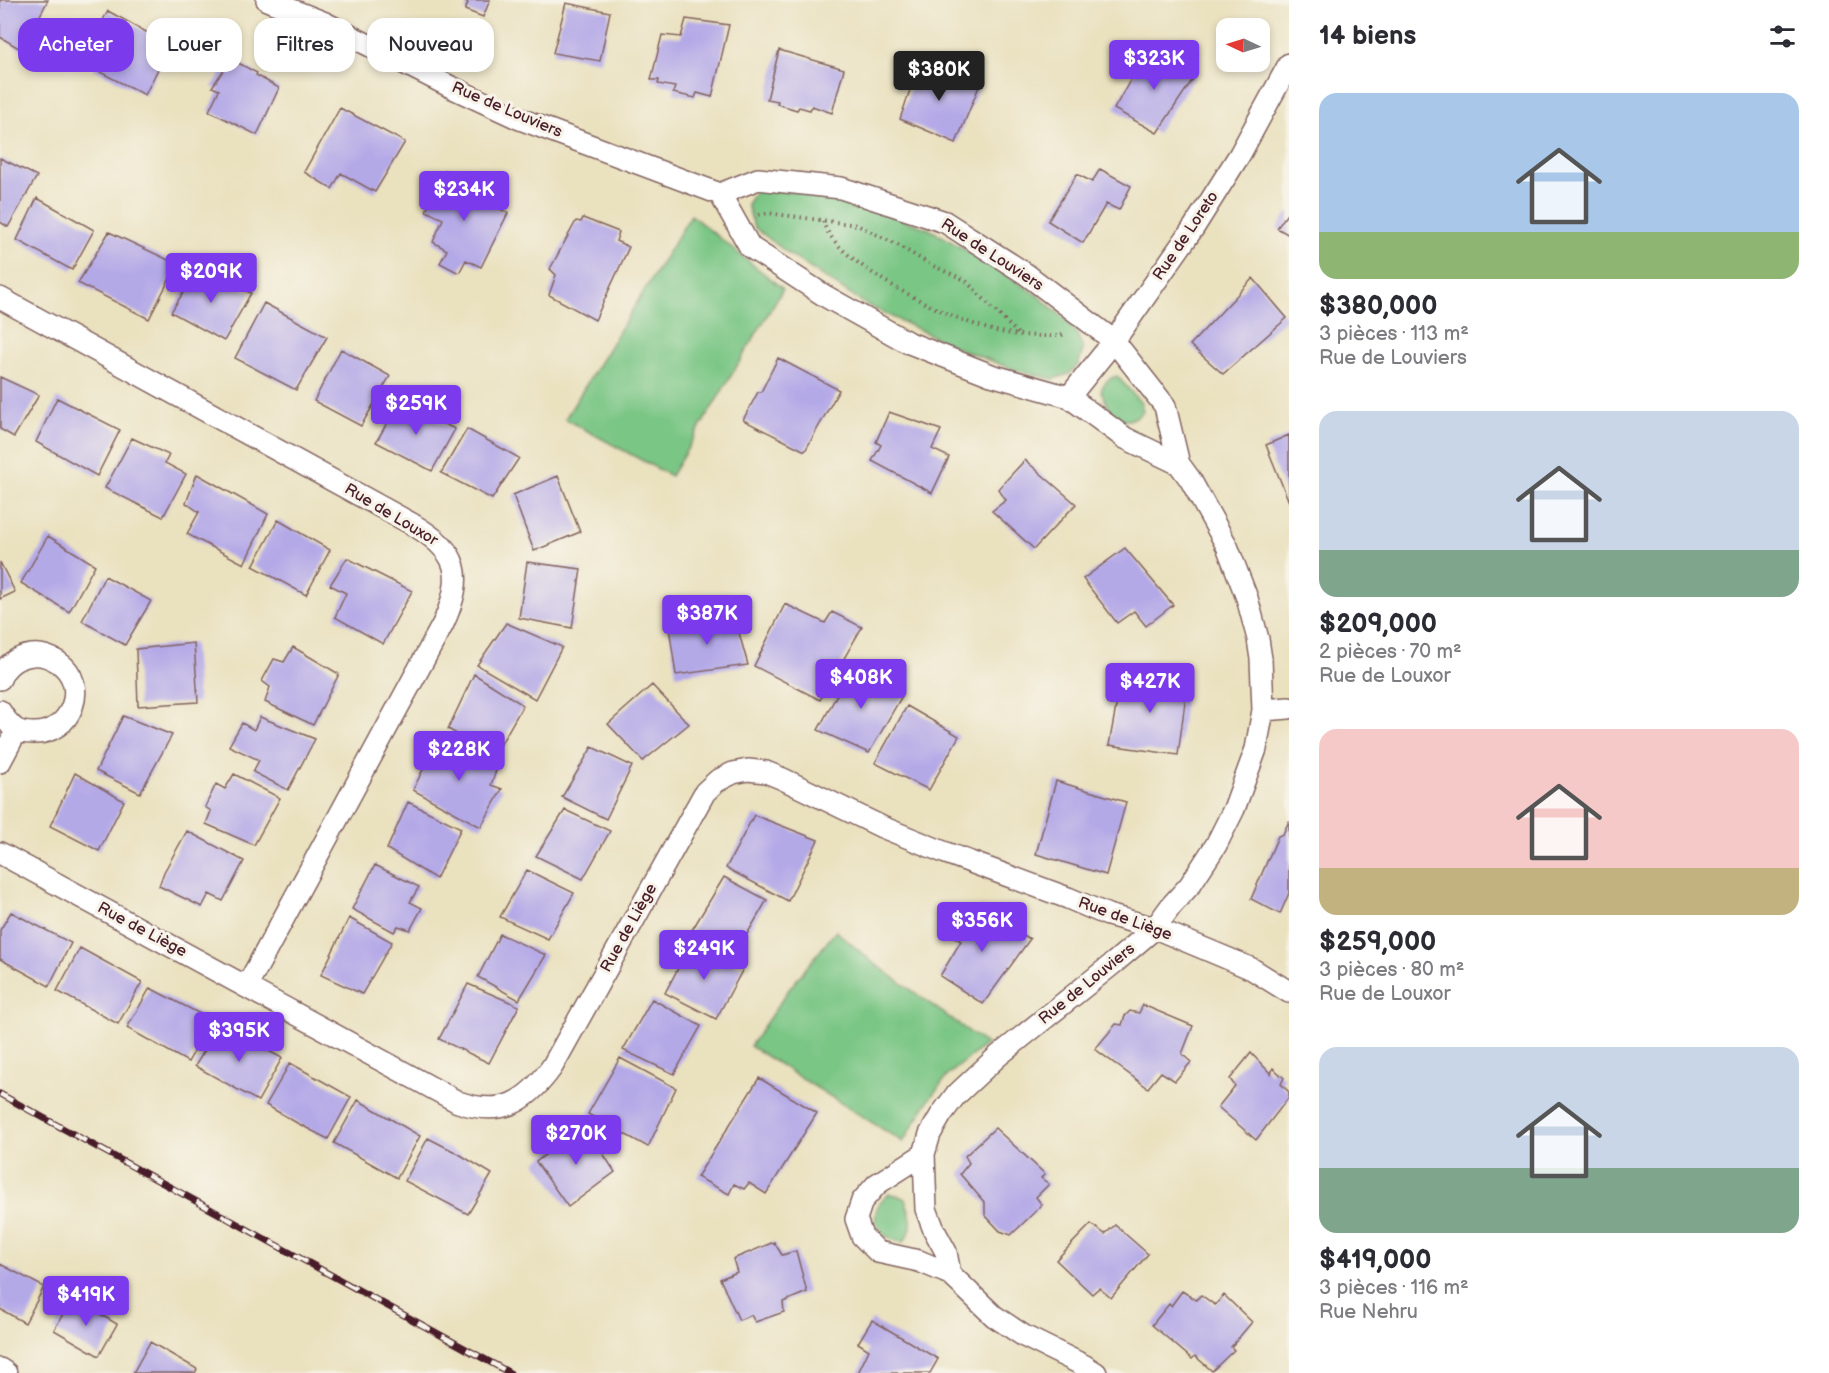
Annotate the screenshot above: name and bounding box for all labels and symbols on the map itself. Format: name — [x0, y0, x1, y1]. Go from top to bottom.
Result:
north arrow — [1216, 18, 1270, 72]
pin: $323K — [1112, 40, 1196, 91]
pin: $380K — [897, 51, 981, 102]
street label: Rue de Louviers — [449, 78, 565, 142]
pin: $234K — [422, 171, 506, 222]
street label: Rue de Loreto — [1149, 188, 1223, 284]
street label: Rue de Louviers — [937, 215, 1047, 295]
pin: $209K — [169, 253, 253, 304]
pin: $259K — [374, 385, 458, 436]
street label: Rue de Louxor — [341, 480, 441, 550]
pin: $387K — [665, 595, 749, 646]
pin: $408K — [819, 659, 903, 710]
pin: $427K — [1108, 663, 1192, 714]
pin: $228K — [417, 731, 501, 782]
street label: Rue de Liège — [597, 880, 661, 976]
street label: Rue de Liège — [1076, 893, 1175, 945]
street label: Rue de Liège — [94, 899, 190, 962]
pin: $356K — [940, 902, 1024, 953]
pin: $249K — [662, 930, 746, 981]
street label: Rue de Louviers — [1035, 939, 1139, 1029]
pin: $395K — [197, 1012, 281, 1063]
pin: $270K — [534, 1115, 618, 1166]
pin: $419K — [44, 1276, 128, 1327]

